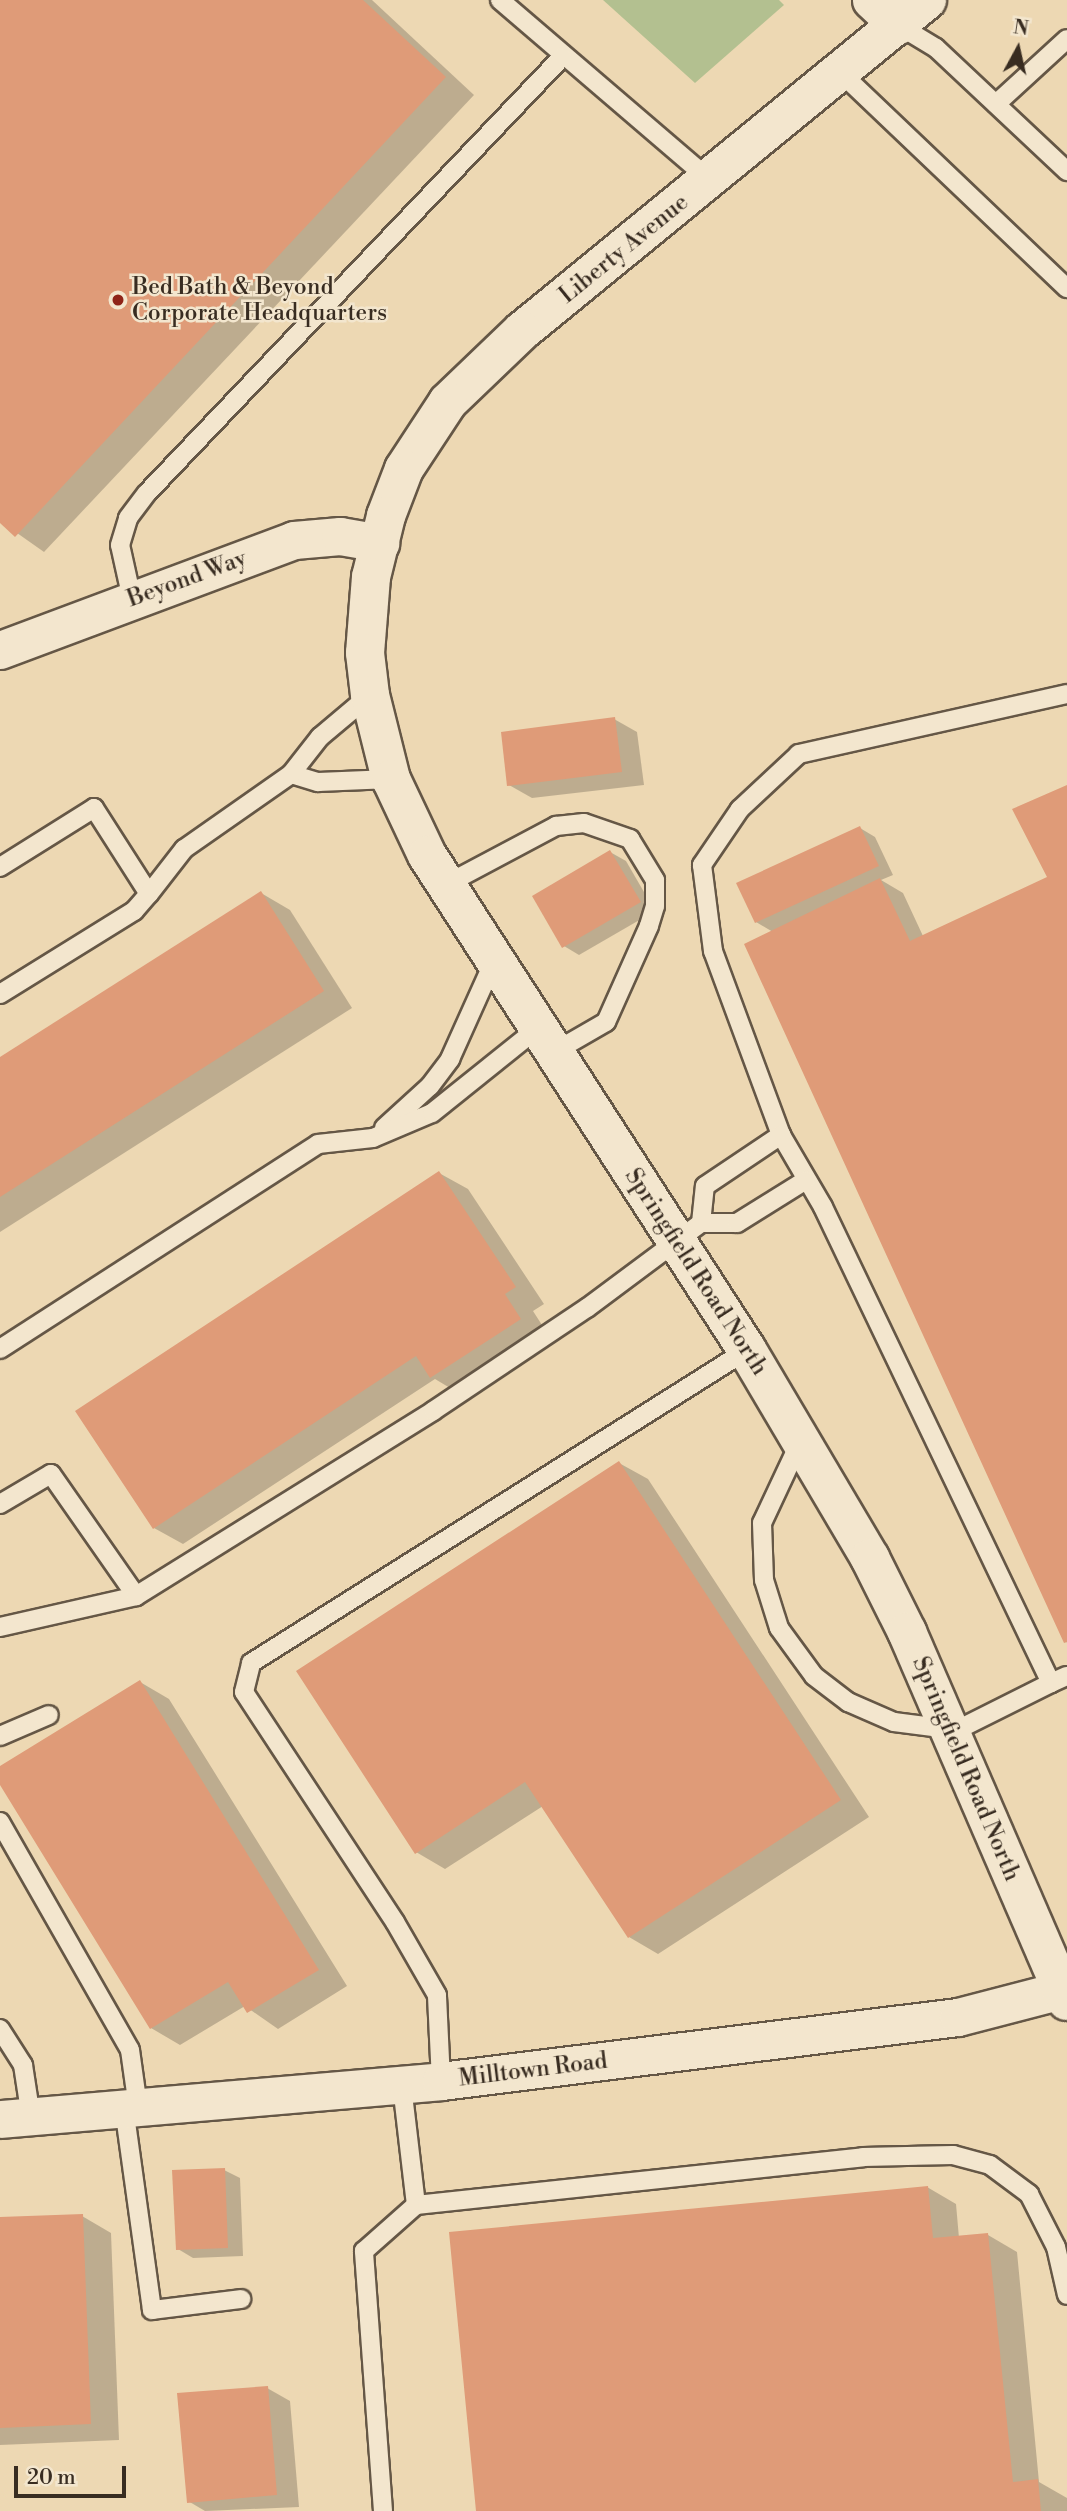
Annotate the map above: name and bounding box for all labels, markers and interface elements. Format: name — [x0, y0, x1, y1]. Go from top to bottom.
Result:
north arrow — [983, 14, 1053, 84]
text: N — [1012, 15, 1030, 41]
street label: Liberty Avenue — [554, 189, 694, 309]
place label: Bed Bath & Beyond Corporate Headquarters — [132, 273, 387, 327]
marker: Bed Bath & Beyond Corporate Headquarters — [110, 292, 126, 308]
street label: Beyond Way — [124, 545, 250, 613]
street label: Springfield Road North — [619, 1163, 773, 1381]
street label: Springfield Road North — [906, 1653, 1026, 1885]
street label: Milltown Road — [457, 2047, 609, 2093]
scale bar — [18, 2452, 130, 2496]
text: 20 m — [27, 2465, 76, 2491]

